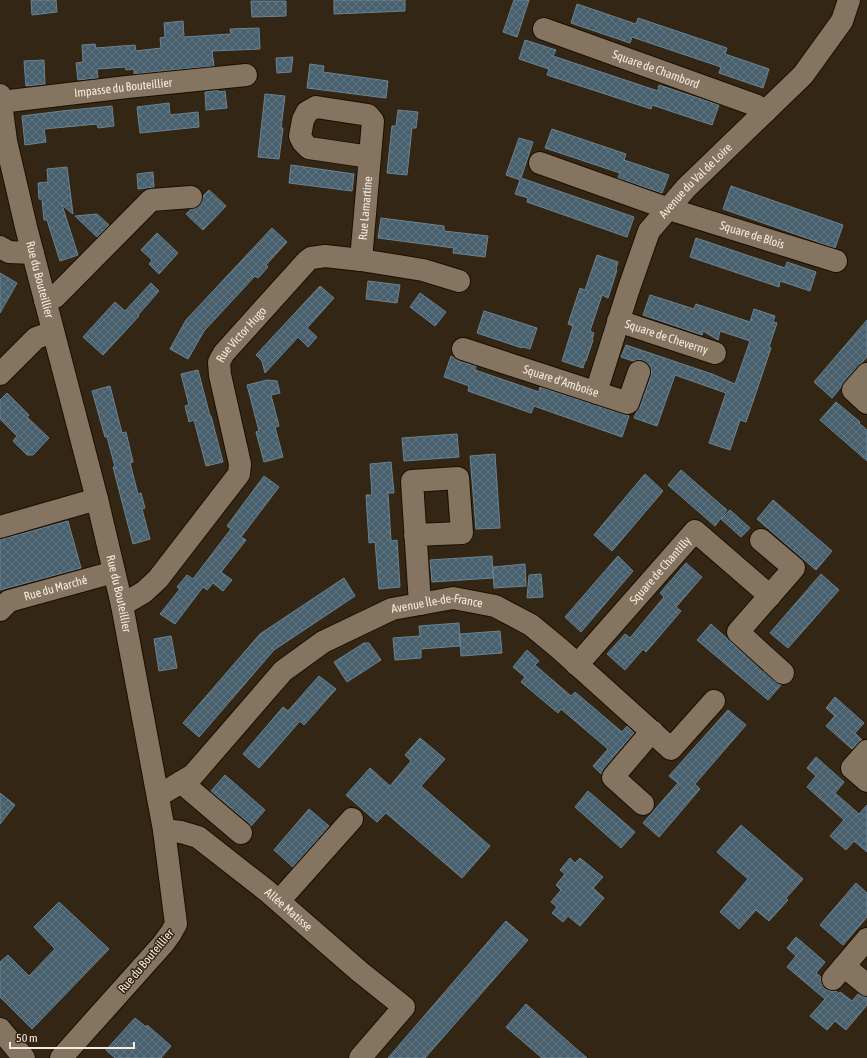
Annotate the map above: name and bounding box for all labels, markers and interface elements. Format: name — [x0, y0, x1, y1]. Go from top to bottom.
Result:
street label: Square de Chambord — [610, 47, 701, 91]
street label: Impasse du Bouteillier — [73, 75, 173, 100]
street label: Avenue du Val de Loire — [656, 140, 735, 221]
street label: Rue Lamartine — [356, 176, 375, 241]
street label: Square de Blois — [718, 218, 786, 252]
street label: Rue du Bouteillier — [23, 240, 57, 320]
street label: Rue Victor Hugo — [213, 304, 270, 365]
street label: Square de Cheverny — [623, 317, 710, 357]
street label: Square d'Amboise — [521, 362, 601, 400]
street label: Square de Chantilly — [627, 534, 694, 607]
street label: Rue du Bouteillier — [103, 554, 134, 634]
street label: Rue du Marché — [22, 573, 89, 604]
street label: Avenue Île-de-France — [390, 591, 484, 616]
street label: Allée Matisse — [262, 885, 315, 934]
street label: Rue du Bouteillier — [115, 926, 177, 996]
scale bar — [10, 1024, 134, 1050]
text: 50 m — [16, 1031, 38, 1045]

